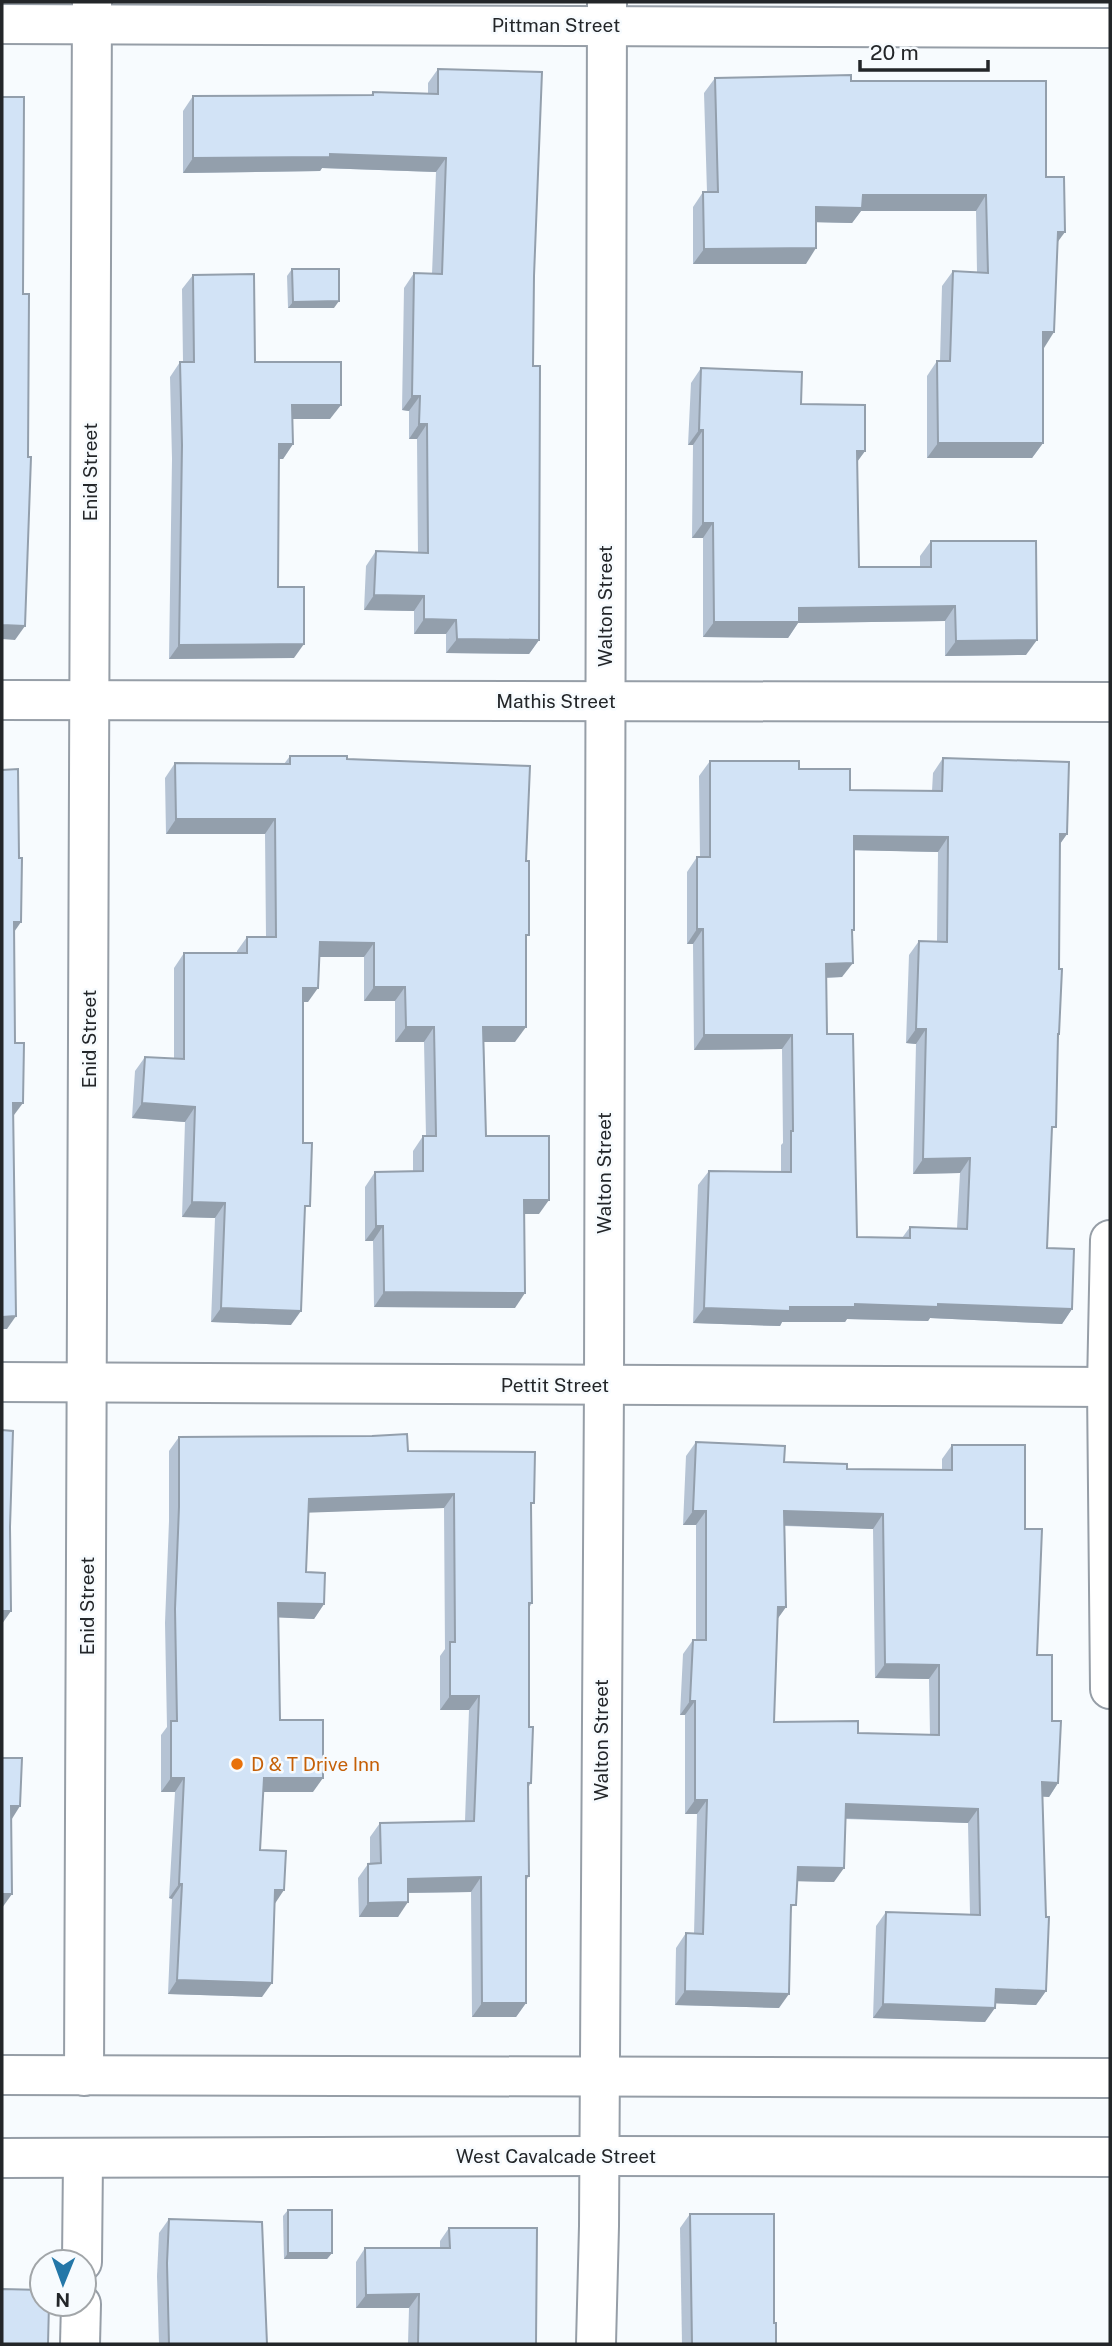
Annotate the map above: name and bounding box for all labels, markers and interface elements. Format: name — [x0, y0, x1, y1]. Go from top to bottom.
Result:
street label: Pittman Street — [492, 14, 620, 36]
scale bar — [860, 28, 988, 72]
text: 20 m — [870, 40, 919, 65]
street label: Enid Street — [79, 423, 101, 521]
street label: Walton Street — [594, 545, 616, 667]
street label: Mathis Street — [496, 690, 616, 712]
street label: Enid Street — [78, 990, 100, 1088]
street label: Walton Street — [593, 1112, 615, 1234]
street label: Pettit Street — [501, 1374, 609, 1396]
street label: Enid Street — [76, 1557, 98, 1655]
street label: Walton Street — [590, 1679, 612, 1801]
place label: D & T Drive Inn — [251, 1753, 380, 1775]
marker: D & T Drive Inn — [229, 1756, 245, 1772]
street label: West Cavalcade Street — [456, 2145, 656, 2167]
north arrow — [28, 2248, 98, 2318]
text: N — [55, 2289, 70, 2311]

